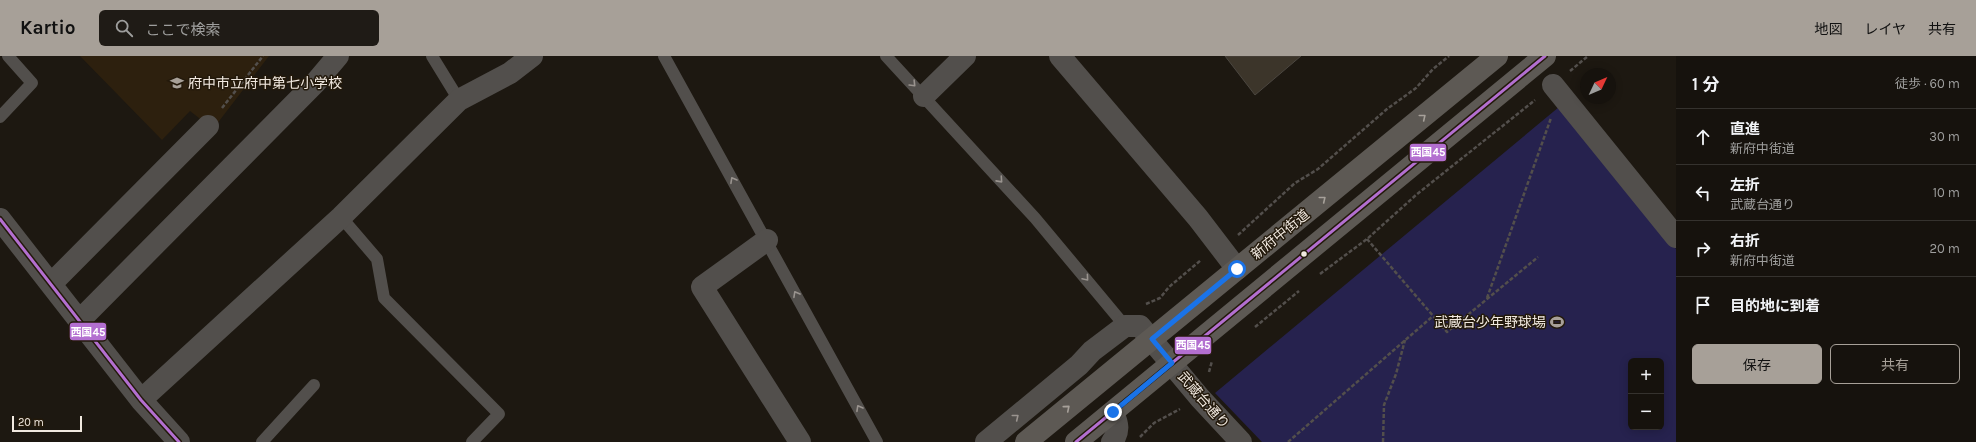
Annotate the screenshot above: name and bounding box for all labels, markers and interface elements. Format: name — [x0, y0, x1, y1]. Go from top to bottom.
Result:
search box — [99, 10, 379, 46]
text: Kartio — [20, 17, 75, 39]
icon: search — [113, 17, 135, 39]
text: ここで検索 — [145, 21, 221, 39]
text: 地図 — [1814, 21, 1842, 38]
text: レイヤ — [1864, 21, 1906, 38]
text: 共有 — [1928, 21, 1956, 38]
north arrow — [1580, 68, 1616, 104]
text: 1 分 — [1692, 74, 1719, 94]
school or university icon: 府中市立府中第七小学校 — [169, 75, 185, 91]
place label: 府中市立府中第七小学校 — [188, 75, 342, 92]
text: 徒歩 · 60 m — [1895, 76, 1960, 91]
one-way arrow — [908, 79, 916, 87]
one-way arrow — [1419, 114, 1426, 121]
text: 直進 — [1730, 120, 1760, 138]
icon: ahead — [1692, 126, 1714, 148]
text: 30 m — [1929, 129, 1960, 144]
text: 新府中街道 — [1730, 141, 1795, 156]
line badge: 西国45 — [1409, 143, 1447, 162]
text: 西国45 — [1411, 146, 1445, 159]
one-way arrow — [996, 175, 1003, 183]
text: 左折 — [1730, 176, 1760, 194]
one-way arrow — [730, 177, 737, 184]
icon: left — [1692, 182, 1714, 204]
text: 10 m — [1933, 185, 1960, 200]
one-way arrow — [1318, 197, 1325, 204]
text: 武蔵台通り — [1730, 197, 1795, 212]
street label: 新府中街道 — [1248, 206, 1313, 263]
text: 右折 — [1730, 232, 1760, 250]
icon: right — [1692, 238, 1714, 260]
text: 20 m — [1930, 241, 1960, 256]
unlabelled marker — [1299, 249, 1309, 259]
text: 新府中街道 — [1730, 253, 1795, 268]
route start — [1228, 260, 1246, 278]
one-way arrow — [1081, 273, 1088, 281]
one-way arrow — [794, 290, 801, 298]
icon: arrive — [1692, 294, 1714, 316]
text: 目的地に到着 — [1730, 297, 1820, 315]
place label: 武蔵台少年野球場 — [1434, 314, 1546, 331]
sports icon: 武蔵台少年野球場 — [1549, 314, 1565, 330]
line badge: 西国45 — [69, 322, 107, 341]
text: 西国45 — [71, 326, 105, 339]
line badge: 西国45 — [1174, 336, 1212, 355]
text: 西国45 — [1176, 339, 1210, 352]
button: 保存 — [1692, 344, 1822, 384]
button: 共有 — [1830, 344, 1960, 384]
map controls — [1628, 358, 1664, 430]
button: + — [1628, 358, 1664, 394]
street label: 武蔵台通り — [1174, 368, 1233, 432]
button: − — [1628, 394, 1664, 430]
route end — [1104, 403, 1122, 421]
one-way arrow — [856, 405, 863, 412]
one-way arrow — [1062, 405, 1070, 412]
scale bar — [12, 414, 82, 433]
one-way arrow — [1012, 415, 1019, 422]
text: 20 m — [18, 416, 44, 429]

